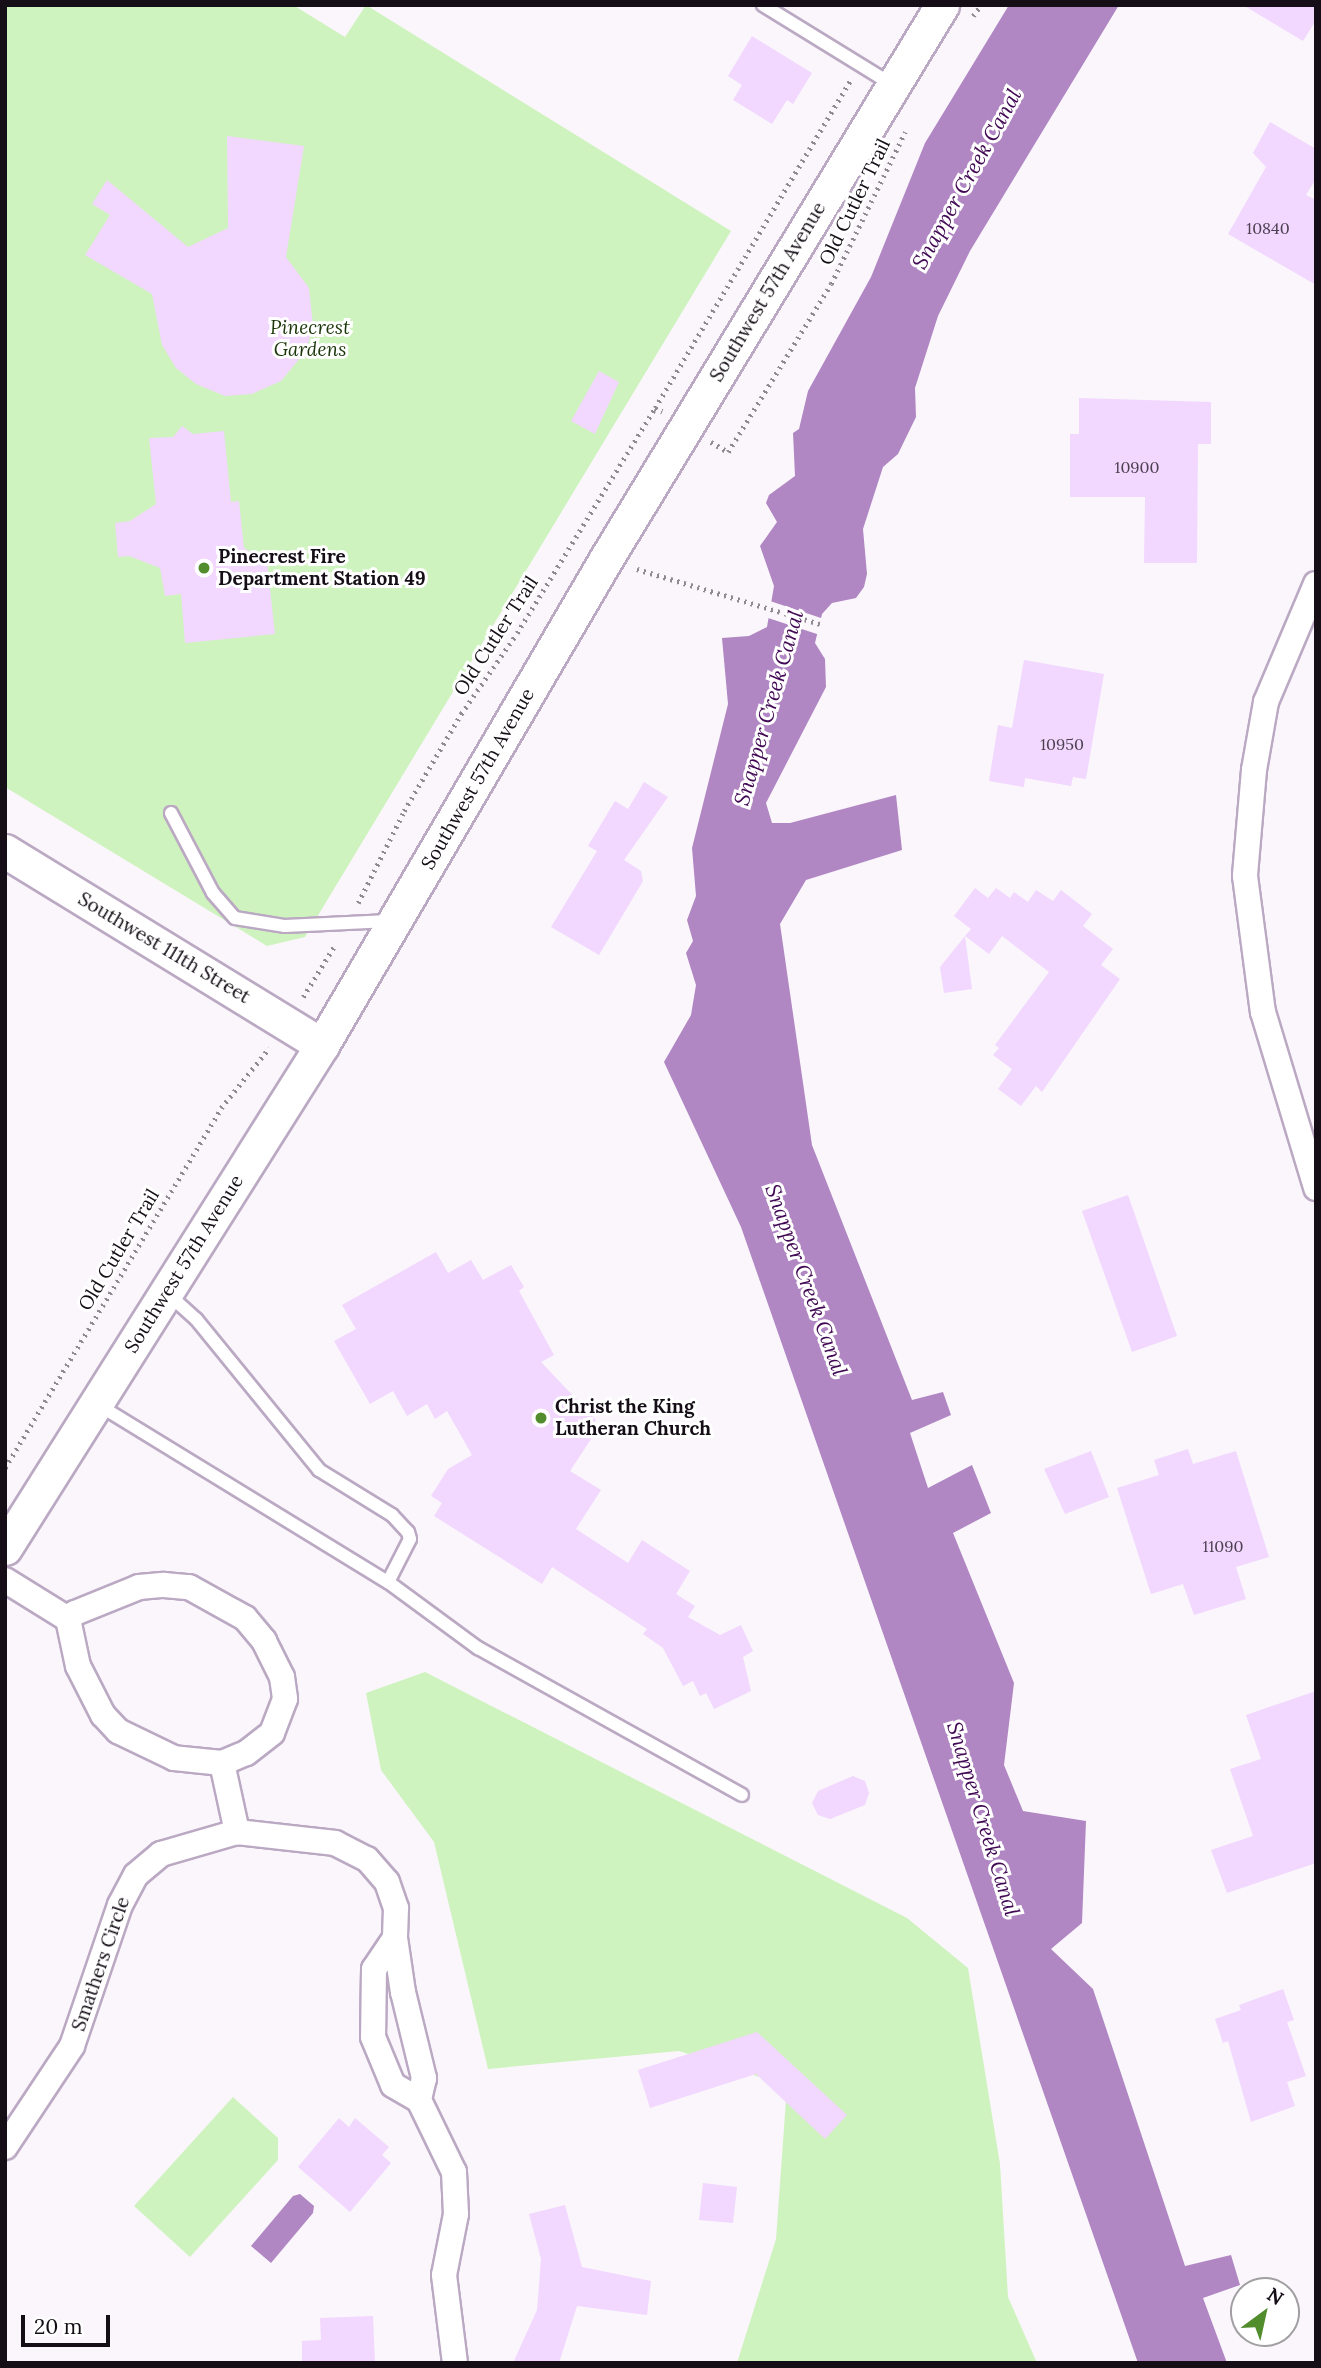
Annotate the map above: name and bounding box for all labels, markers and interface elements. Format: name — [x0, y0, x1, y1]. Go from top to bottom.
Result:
water label: Snapper Creek Canal — [907, 85, 1027, 273]
street label: Old Cutler Trail — [815, 135, 895, 269]
street label: Southwest 57th Avenue — [705, 198, 831, 386]
house number: 10840 — [1246, 218, 1290, 238]
park label: Pinecrest Gardens — [270, 317, 350, 361]
house number: 10900 — [1115, 457, 1159, 477]
place label: Pinecrest Fire Department Station 49 — [218, 546, 426, 590]
marker: Pinecrest Fire Department Station 49 — [196, 560, 212, 576]
street label: Old Cutler Trail — [449, 572, 543, 700]
water label: Snapper Creek Canal — [729, 607, 809, 809]
street label: Southwest 57th Avenue — [417, 684, 539, 874]
house number: 10950 — [1040, 734, 1084, 754]
street label: Southwest 111th Street — [74, 888, 254, 1008]
street label: Southwest 57th Avenue — [120, 1171, 248, 1357]
water label: Snapper Creek Canal — [760, 1181, 852, 1379]
street label: Old Cutler Trail — [74, 1185, 164, 1315]
place label: Christ the King Lutheran Church — [555, 1396, 711, 1440]
marker: Christ the King Lutheran Church — [533, 1410, 549, 1426]
house number: 11090 — [1203, 1536, 1243, 1556]
water label: Snapper Creek Canal — [941, 1719, 1025, 1919]
street label: Smathers Circle — [67, 1894, 135, 2034]
north arrow — [1230, 2277, 1300, 2347]
text: N — [1263, 2282, 1288, 2310]
scale bar — [24, 2302, 114, 2346]
text: 20 m — [34, 2313, 83, 2340]

